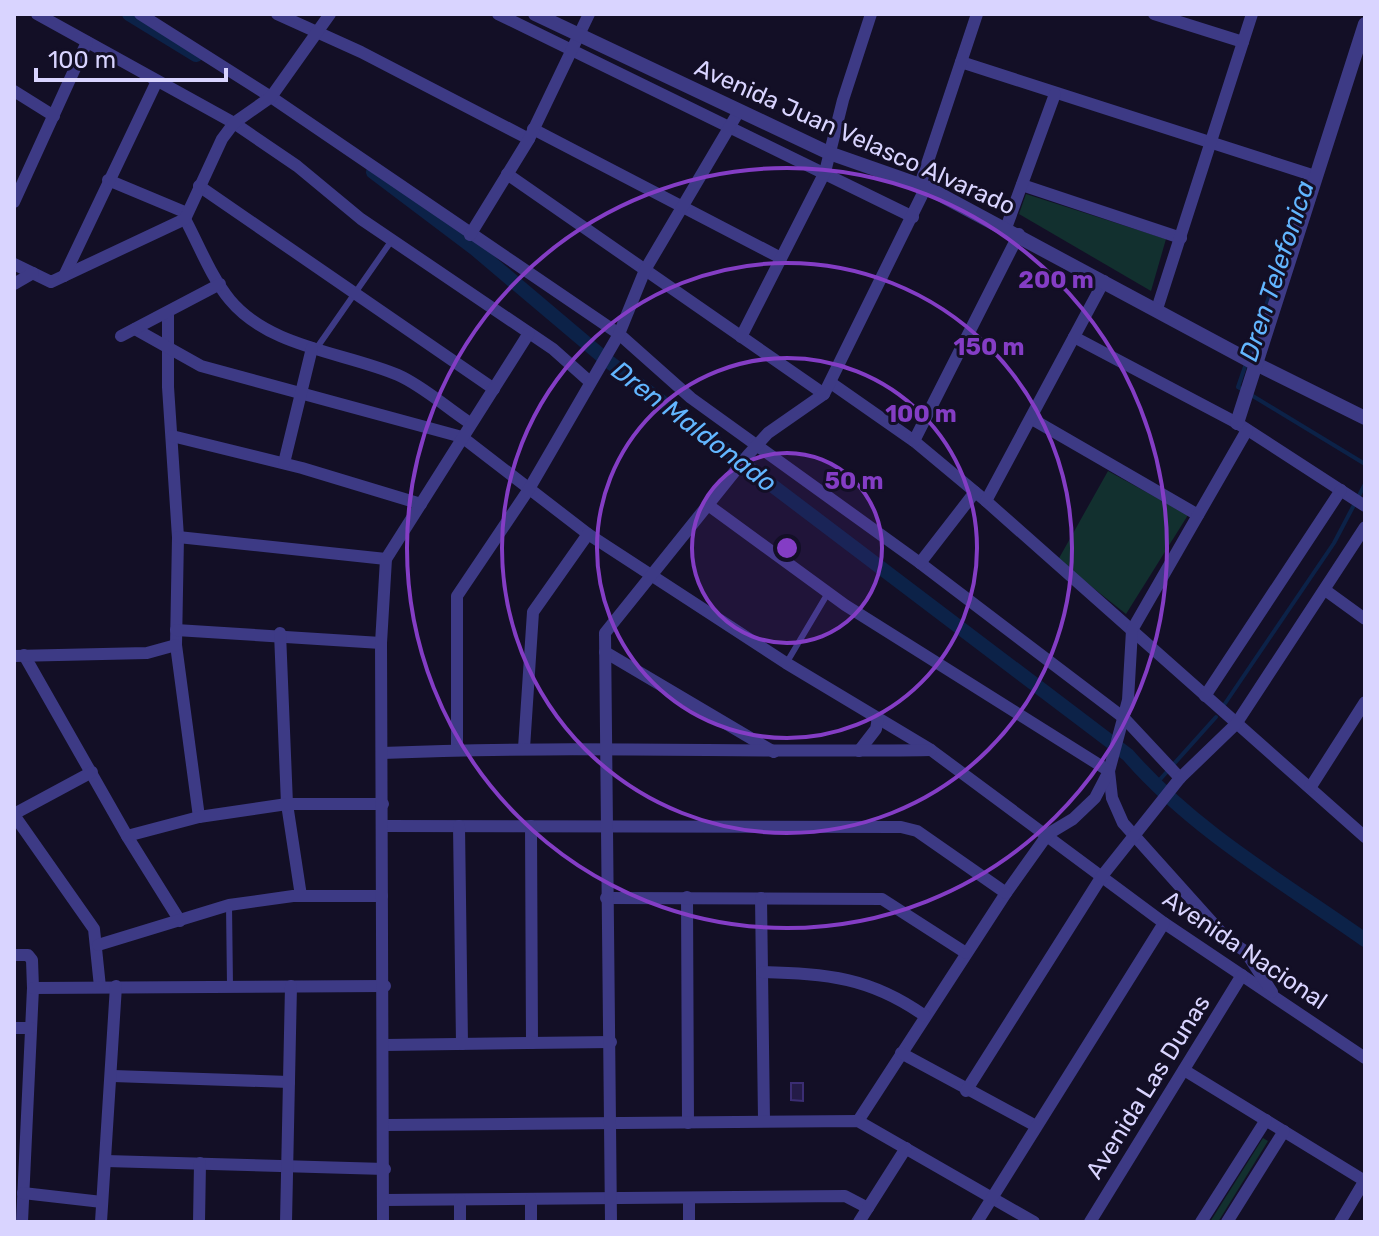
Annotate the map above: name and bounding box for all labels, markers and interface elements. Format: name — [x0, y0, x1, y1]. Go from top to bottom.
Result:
scale bar — [36, 32, 226, 82]
text: 100 m — [48, 46, 116, 74]
street label: Avenida Juan Velasco Alvarado — [690, 54, 1020, 220]
water label: Dren Telefonica — [1233, 177, 1321, 365]
text: 200 m — [1018, 266, 1094, 294]
text: 150 m — [954, 333, 1024, 361]
water label: Dren Maldonado — [605, 355, 783, 499]
text: 100 m — [885, 400, 957, 428]
text: 50 m — [825, 467, 883, 495]
centre of rings — [773, 534, 801, 562]
street label: Avenida Nacional — [1158, 885, 1332, 1015]
street label: Avenida Las Dunas — [1080, 990, 1216, 1184]

